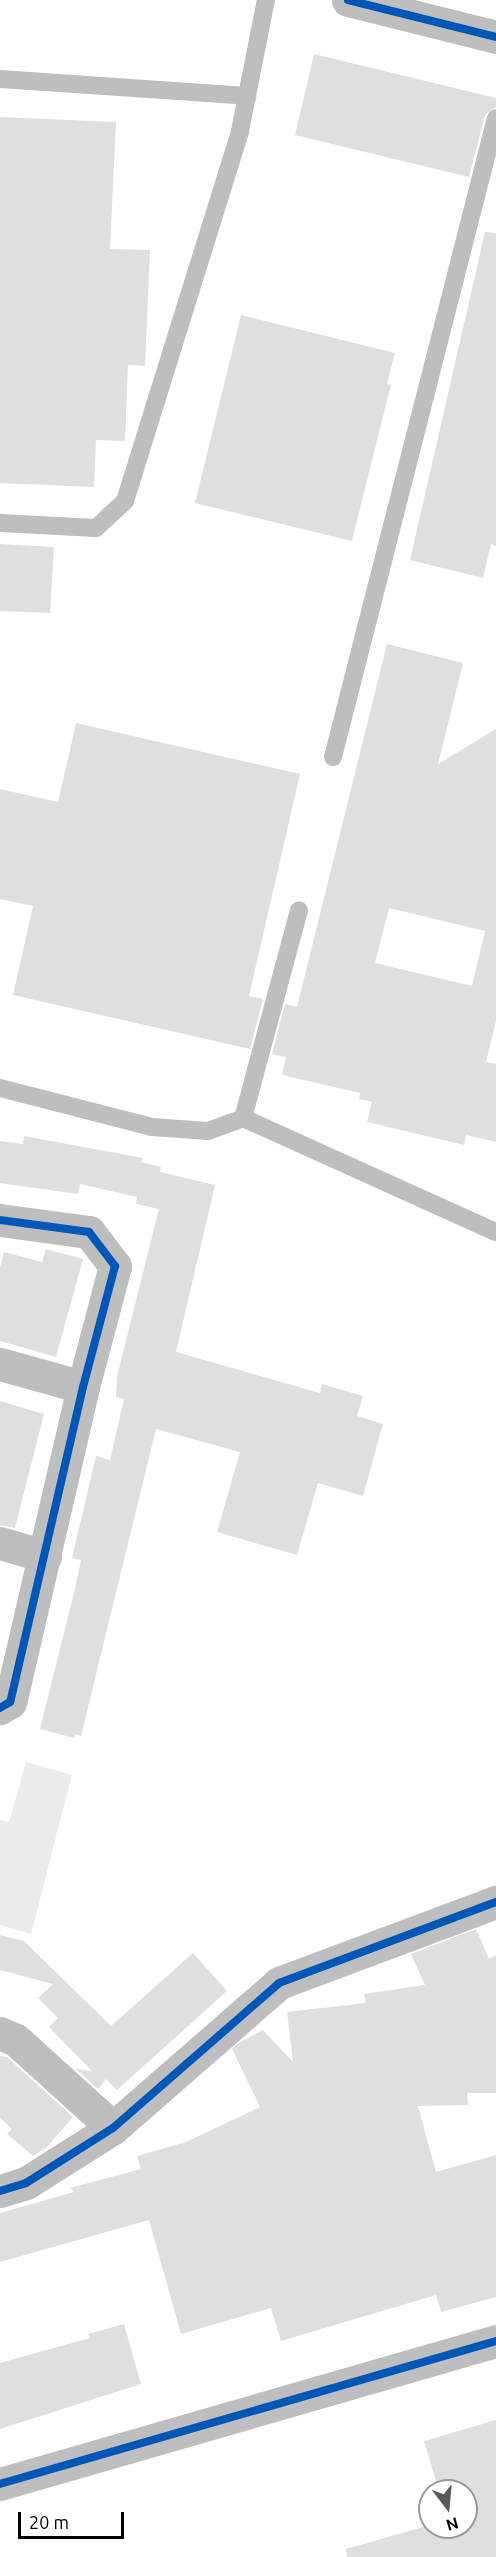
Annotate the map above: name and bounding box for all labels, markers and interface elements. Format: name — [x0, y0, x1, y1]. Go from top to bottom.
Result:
north arrow — [418, 2479, 478, 2539]
scale bar — [21, 2500, 128, 2538]
text: 20 m — [29, 2512, 69, 2532]
text: N — [444, 2514, 461, 2535]

